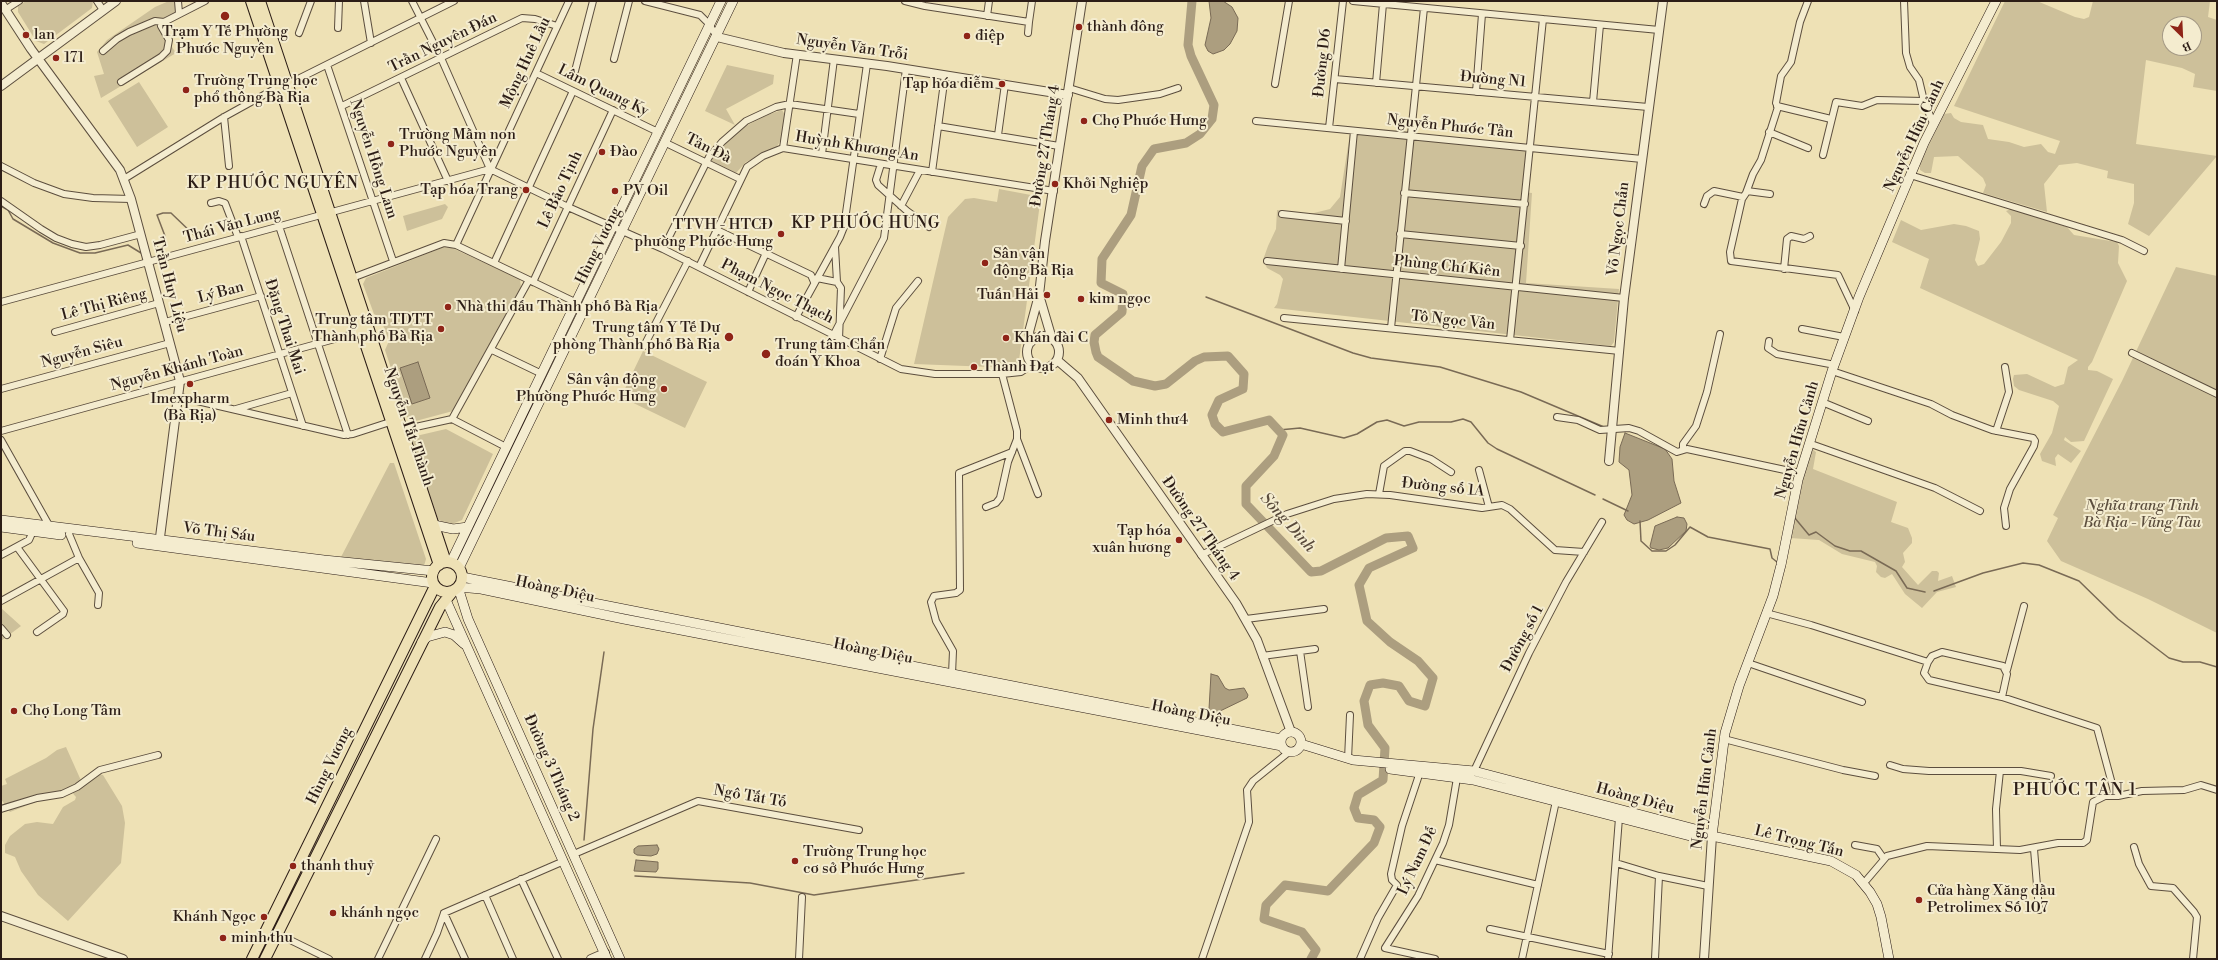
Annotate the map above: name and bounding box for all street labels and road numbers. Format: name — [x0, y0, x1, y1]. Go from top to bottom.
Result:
street label: Trần Nguyên Đán — [386, 9, 500, 77]
street label: Mộng Huê Lầu — [497, 14, 555, 112]
street label: Đường D6 — [1310, 28, 1336, 98]
street label: Nguyễn Văn Trỗi — [795, 31, 909, 65]
street label: Lâm Quang Ky — [555, 61, 651, 121]
street label: Đường N1 — [1459, 68, 1527, 92]
street label: Nguyễn Hữu Cảnh — [1881, 77, 1949, 195]
street label: Đường 27 Tháng 4 — [1027, 84, 1065, 208]
street label: Nguyễn Hồng Lam — [345, 97, 401, 221]
street label: Nguyễn Phước Tần — [1386, 111, 1514, 143]
street label: Huỳnh Khương An — [794, 128, 920, 166]
street label: Tản Đà — [682, 130, 734, 168]
street label: Lê Bảo Tịnh — [535, 148, 587, 232]
street label: Võ Ngọc Chấn — [1604, 181, 1634, 277]
street label: Thái Văn Lung — [182, 204, 282, 248]
street label: Hùng Vương — [573, 204, 625, 288]
street label: Trần Huy Liệu — [148, 235, 190, 335]
street label: Phùng Chí Kiên — [1393, 252, 1501, 282]
street label: Phạm Ngọc Thạch — [718, 256, 836, 328]
street label: Đặng Thai Mai — [260, 277, 308, 377]
street label: Lý Ban — [196, 278, 246, 308]
street label: Lê Thị Riêng — [59, 285, 149, 325]
street label: Tô Ngọc Vân — [1410, 308, 1496, 334]
street label: Nguyễn Siêu — [39, 333, 125, 373]
street label: Nguyễn Khánh Toàn — [109, 343, 245, 395]
street label: Nguyễn Tất Thành — [379, 365, 437, 489]
street label: Nguyễn Hữu Cảnh — [1773, 379, 1823, 501]
street label: Đường 27 Tháng 4 — [1157, 473, 1243, 585]
street label: Đường số 1A — [1401, 475, 1485, 501]
street label: Võ Thị Sáu — [182, 520, 256, 546]
street label: Hoàng Diệu — [514, 573, 596, 607]
street label: Đường số 1 — [1498, 603, 1548, 675]
street label: Hoàng Diệu — [832, 635, 914, 669]
street label: Hoàng Diệu — [1150, 697, 1232, 731]
street label: Đường 3 Tháng 2 — [519, 712, 583, 824]
street label: Hùng Vương — [304, 724, 356, 808]
street label: Nguyễn Hữu Cảnh — [1689, 727, 1721, 851]
street label: Hoàng Diệu — [1594, 780, 1676, 818]
street label: Ngô Tất Tố — [712, 782, 788, 812]
street label: Lê Trọng Tấn — [1753, 822, 1845, 862]
street label: Lý Nam Đế — [1394, 824, 1442, 898]

